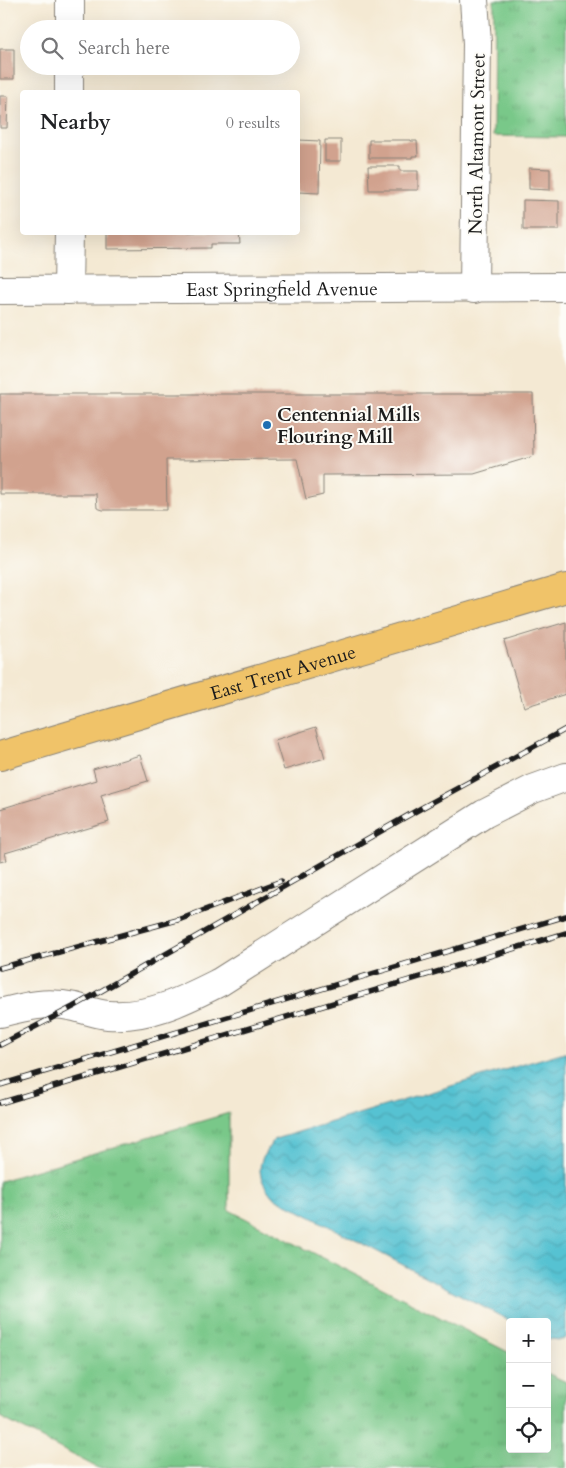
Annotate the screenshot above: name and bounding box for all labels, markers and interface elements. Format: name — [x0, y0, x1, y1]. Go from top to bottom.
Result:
search box — [20, 20, 300, 75]
icon: search — [38, 34, 66, 62]
text: Search here — [78, 35, 170, 61]
street label: North Altamont Street — [462, 53, 492, 235]
text: Nearby — [40, 108, 111, 137]
text: 0 results — [226, 112, 280, 134]
street label: East Springfield Avenue — [186, 276, 378, 303]
place label: Centennial Mills Flouring Mill — [277, 402, 420, 450]
marker: Centennial Mills Flouring Mill — [261, 419, 273, 431]
street label: East Trent Avenue — [207, 639, 359, 707]
map controls — [506, 1318, 551, 1453]
button: + — [506, 1318, 551, 1363]
button: − — [506, 1363, 551, 1408]
button: locate — [506, 1408, 551, 1453]

